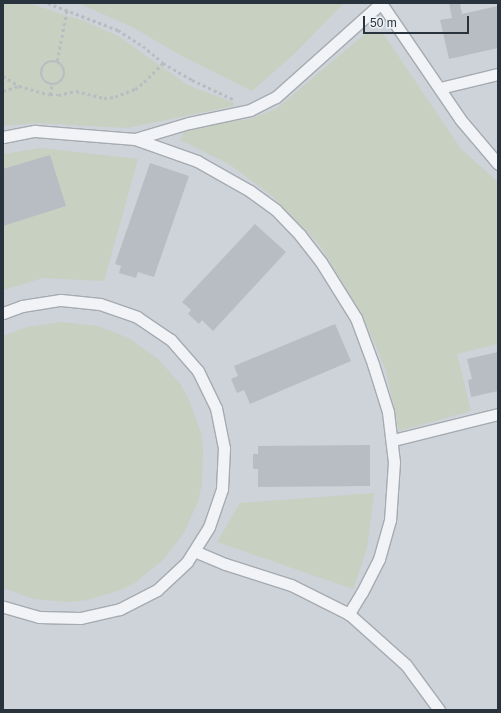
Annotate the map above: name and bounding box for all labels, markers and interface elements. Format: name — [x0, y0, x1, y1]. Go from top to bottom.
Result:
scale bar — [365, 8, 471, 34]
text: 50 m — [370, 16, 397, 30]

